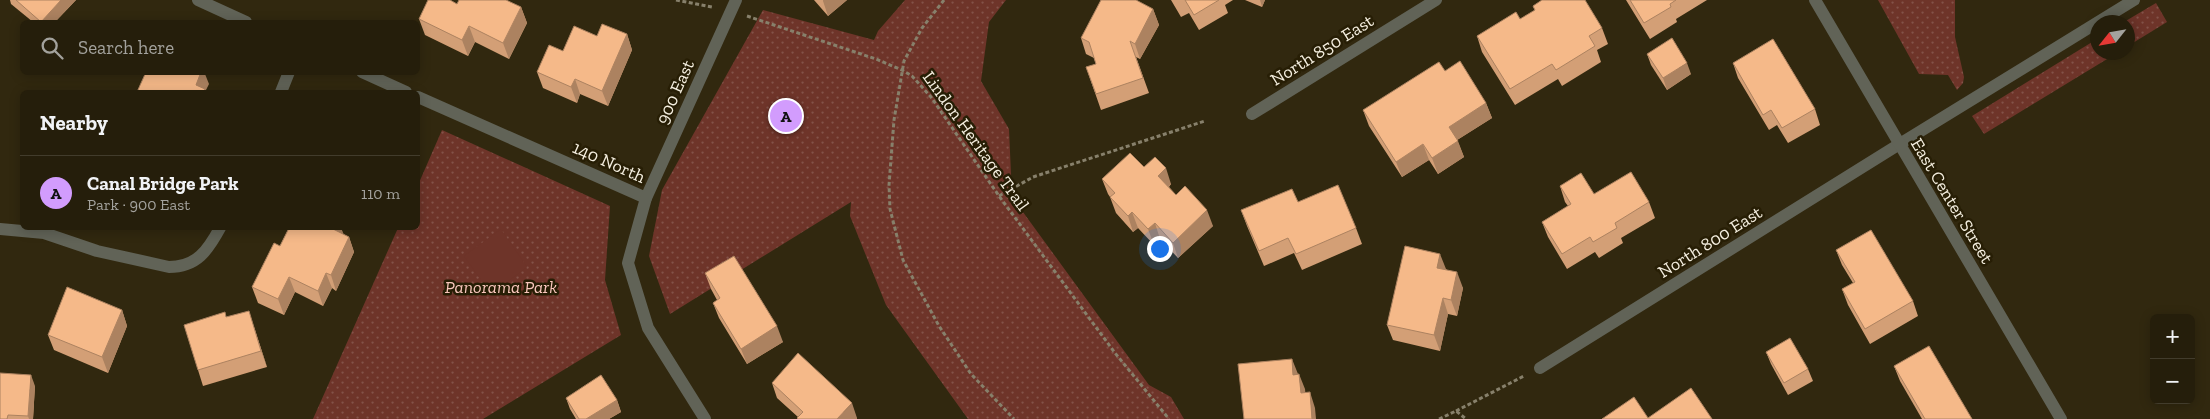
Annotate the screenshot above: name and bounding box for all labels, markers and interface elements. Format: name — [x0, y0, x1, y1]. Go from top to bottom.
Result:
street label: North 850 East — [1266, 9, 1378, 90]
north arrow — [2090, 15, 2135, 60]
search box — [20, 20, 420, 75]
icon: search — [38, 34, 66, 62]
text: Search here — [78, 36, 174, 59]
street label: 900 East — [651, 56, 699, 128]
street label: Lindon Heritage Trail — [918, 67, 1034, 215]
pin: A — [770, 97, 802, 135]
text: Nearby — [40, 110, 108, 135]
street label: East Center Street — [1906, 134, 1998, 268]
street label: 140 North — [569, 136, 649, 188]
text: Canal Bridge Park — [87, 172, 239, 195]
text: A — [51, 184, 62, 203]
text: 110 m — [361, 184, 400, 203]
text: Park · 900 East — [87, 195, 190, 214]
street label: North 800 East — [1654, 201, 1766, 283]
your location — [1147, 236, 1173, 262]
park label: Panorama Park — [445, 276, 557, 298]
map controls — [2150, 314, 2195, 404]
button: + — [2150, 314, 2195, 359]
button: − — [2150, 359, 2195, 404]

